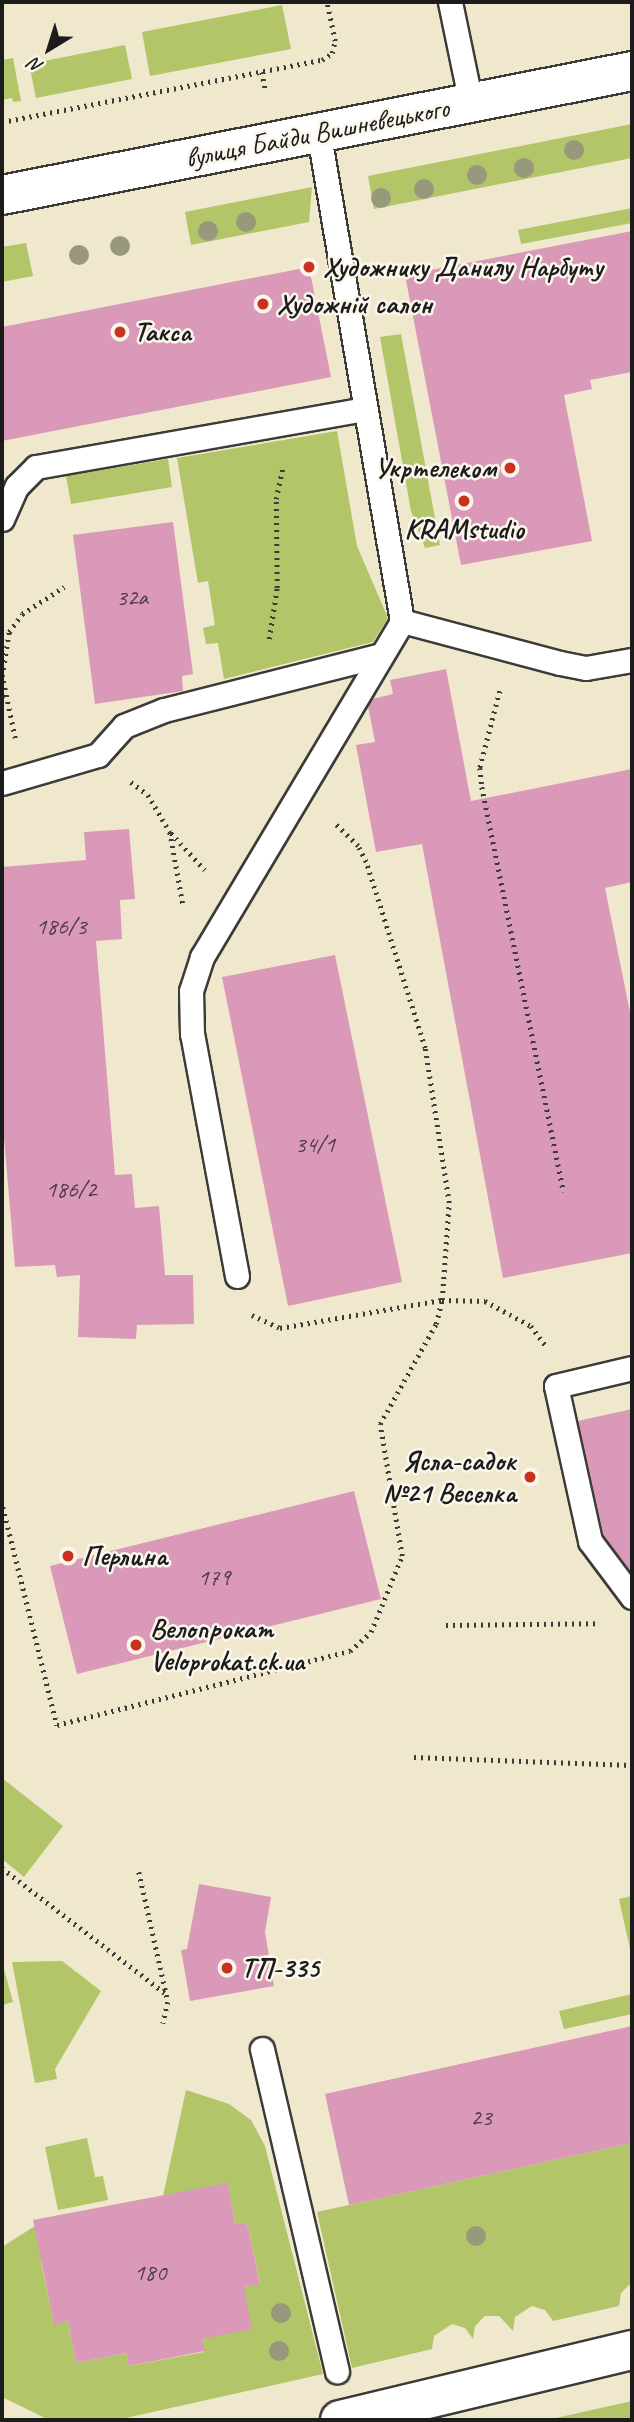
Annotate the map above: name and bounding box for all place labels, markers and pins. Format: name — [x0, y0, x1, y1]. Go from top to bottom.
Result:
place label: Художнику Данилу Нарбуту — [323, 250, 606, 284]
marker: Художнику Данилу Нарбуту — [301, 259, 317, 275]
place label: Художній салон — [277, 287, 432, 321]
marker: Художній салон — [255, 296, 271, 312]
place label: Такса — [134, 315, 191, 349]
marker: Такса — [112, 324, 128, 340]
place label: Укртелеком — [374, 451, 496, 485]
marker: Укртелеком — [502, 460, 518, 476]
marker: KRAMstudio — [456, 493, 472, 509]
place label: KRAMstudio — [404, 512, 524, 546]
place label: Ясла-садок №21 Веселка — [383, 1444, 516, 1510]
marker: Ясла-садок №21 Веселка — [522, 1469, 538, 1485]
place label: Перлина — [82, 1539, 167, 1573]
marker: Перлина — [60, 1548, 76, 1564]
place label: Велопрокат Veloprokat.ck.ua — [150, 1612, 304, 1678]
marker: Велопрокат Veloprokat.ck.ua — [128, 1637, 144, 1653]
place label: ТП-335 — [241, 1951, 319, 1985]
marker: ТП-335 — [219, 1960, 235, 1976]

